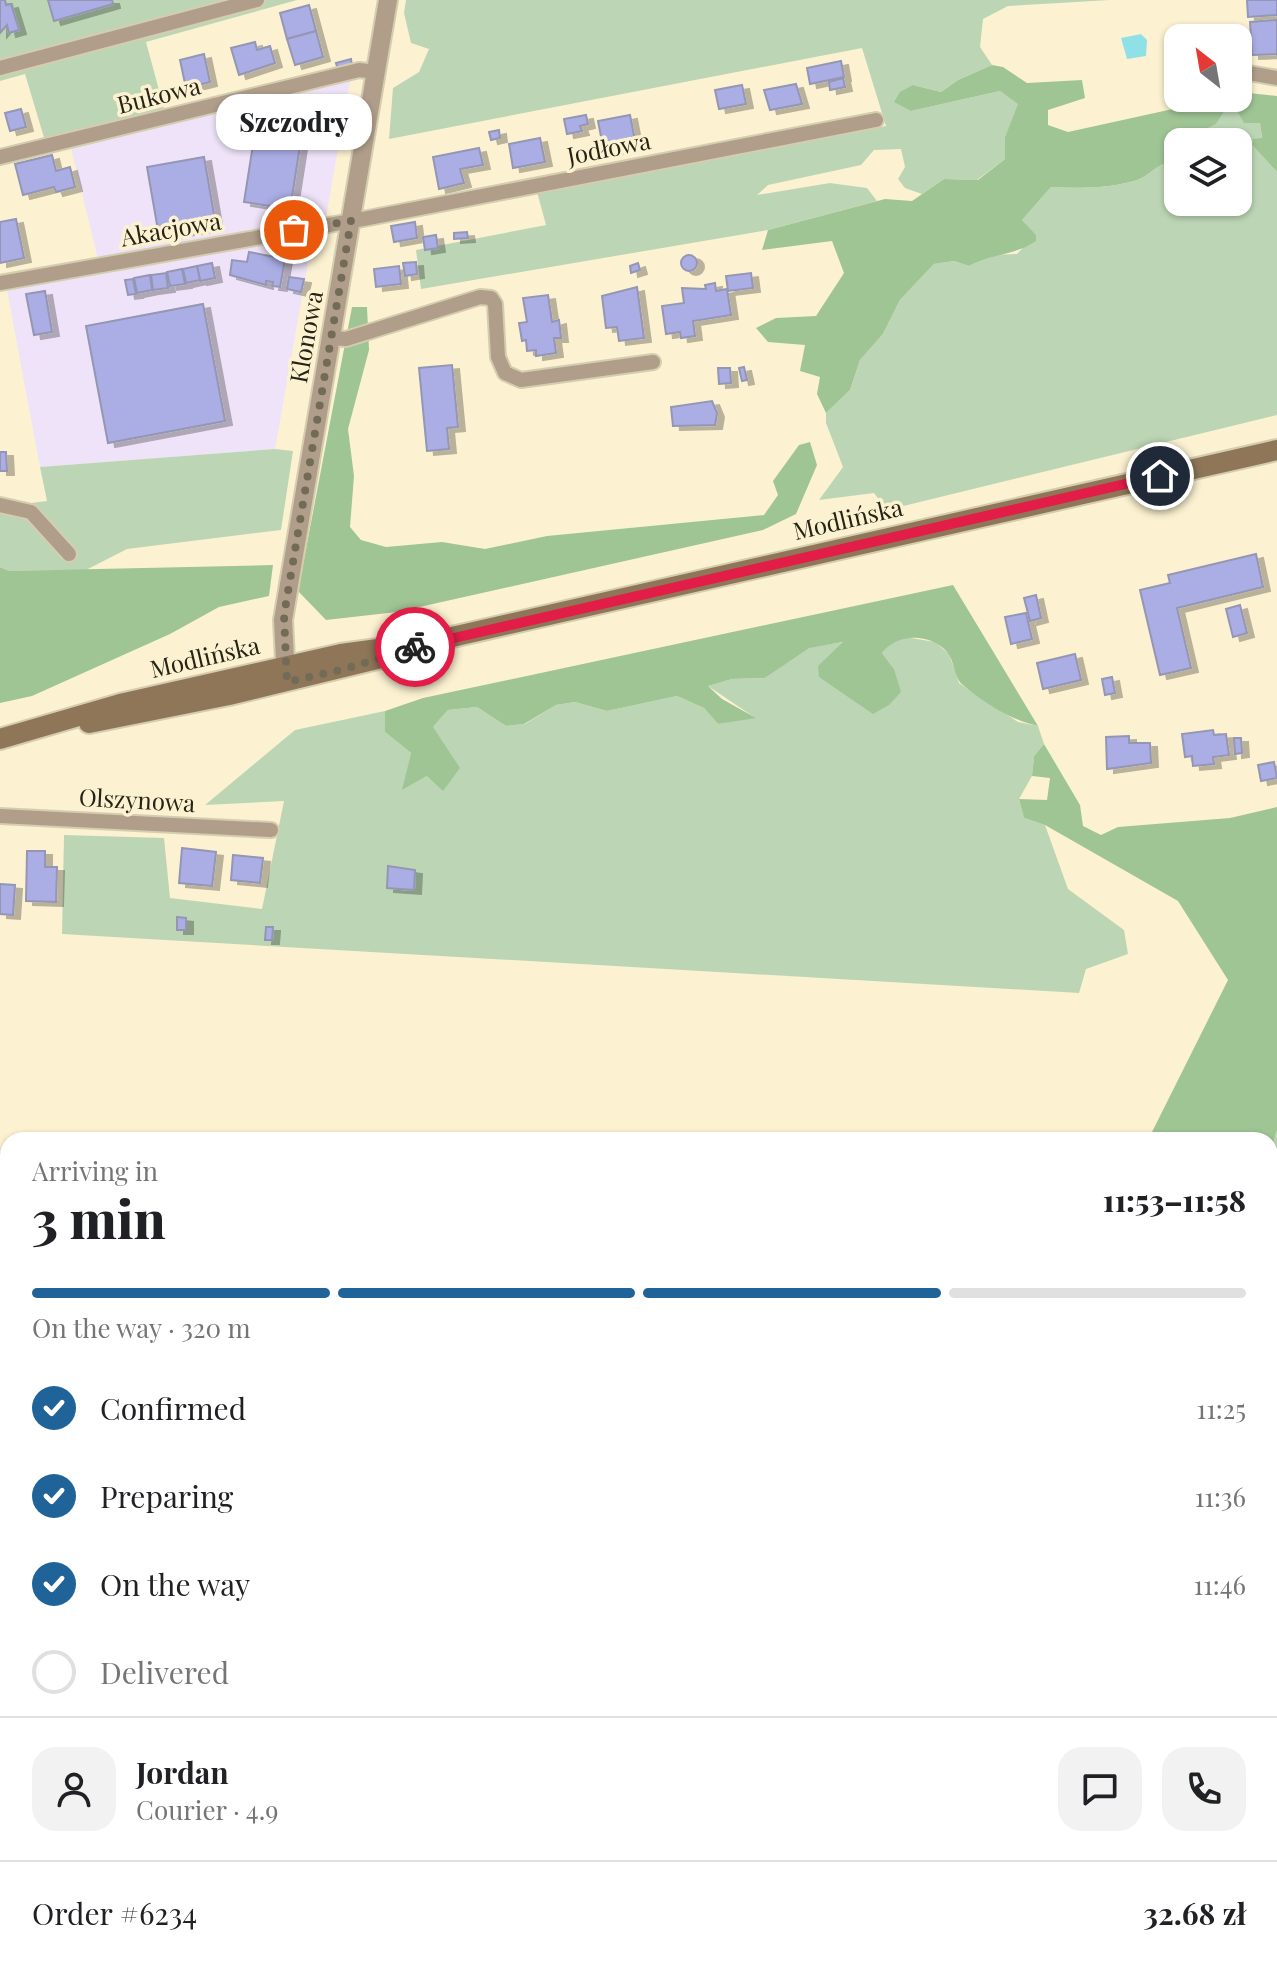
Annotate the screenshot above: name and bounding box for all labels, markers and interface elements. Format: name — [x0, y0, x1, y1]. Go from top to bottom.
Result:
north arrow — [1164, 24, 1252, 112]
map controls — [1164, 24, 1252, 216]
street label: Bukowa — [114, 68, 204, 120]
callout: Szczodry — [216, 94, 372, 150]
text: Szczodry — [239, 104, 349, 139]
street label: Jodłowa — [563, 123, 653, 171]
button: layers — [1164, 128, 1252, 216]
pin — [260, 196, 328, 264]
street label: Akacjowa — [117, 203, 223, 253]
icon: bag — [272, 208, 316, 252]
street label: Klonowa — [281, 288, 329, 385]
pin — [1126, 442, 1194, 510]
icon: home — [1138, 454, 1182, 498]
street label: Modlińska — [790, 490, 905, 546]
courier — [375, 607, 455, 687]
icon: bike — [393, 625, 437, 669]
street label: Modlińska — [147, 628, 262, 684]
street label: Olszynowa — [78, 780, 196, 818]
text: Arriving in — [32, 1153, 158, 1188]
text: 11:53–11:58 — [1103, 1180, 1246, 1220]
text: 3 min — [32, 1183, 166, 1252]
text: On the way · 320 m — [32, 1310, 251, 1345]
icon: check — [32, 1386, 76, 1430]
text: Confirmed — [100, 1388, 246, 1428]
text: 11:25 — [1197, 1391, 1246, 1426]
icon: check — [32, 1474, 76, 1518]
text: Preparing — [100, 1476, 233, 1516]
text: 11:36 — [1195, 1479, 1246, 1514]
icon: check — [32, 1562, 76, 1606]
text: On the way — [100, 1564, 250, 1604]
text: 11:46 — [1194, 1567, 1246, 1602]
text: Delivered — [100, 1652, 229, 1692]
button: person — [32, 1747, 116, 1831]
button: chat — [1058, 1747, 1142, 1831]
button: phone — [1162, 1747, 1246, 1831]
text: Jordan — [136, 1752, 229, 1792]
text: Courier · 4.9 — [136, 1792, 278, 1827]
text: Order #6234 — [32, 1893, 197, 1933]
text: 32.68 zł — [1143, 1893, 1246, 1933]

